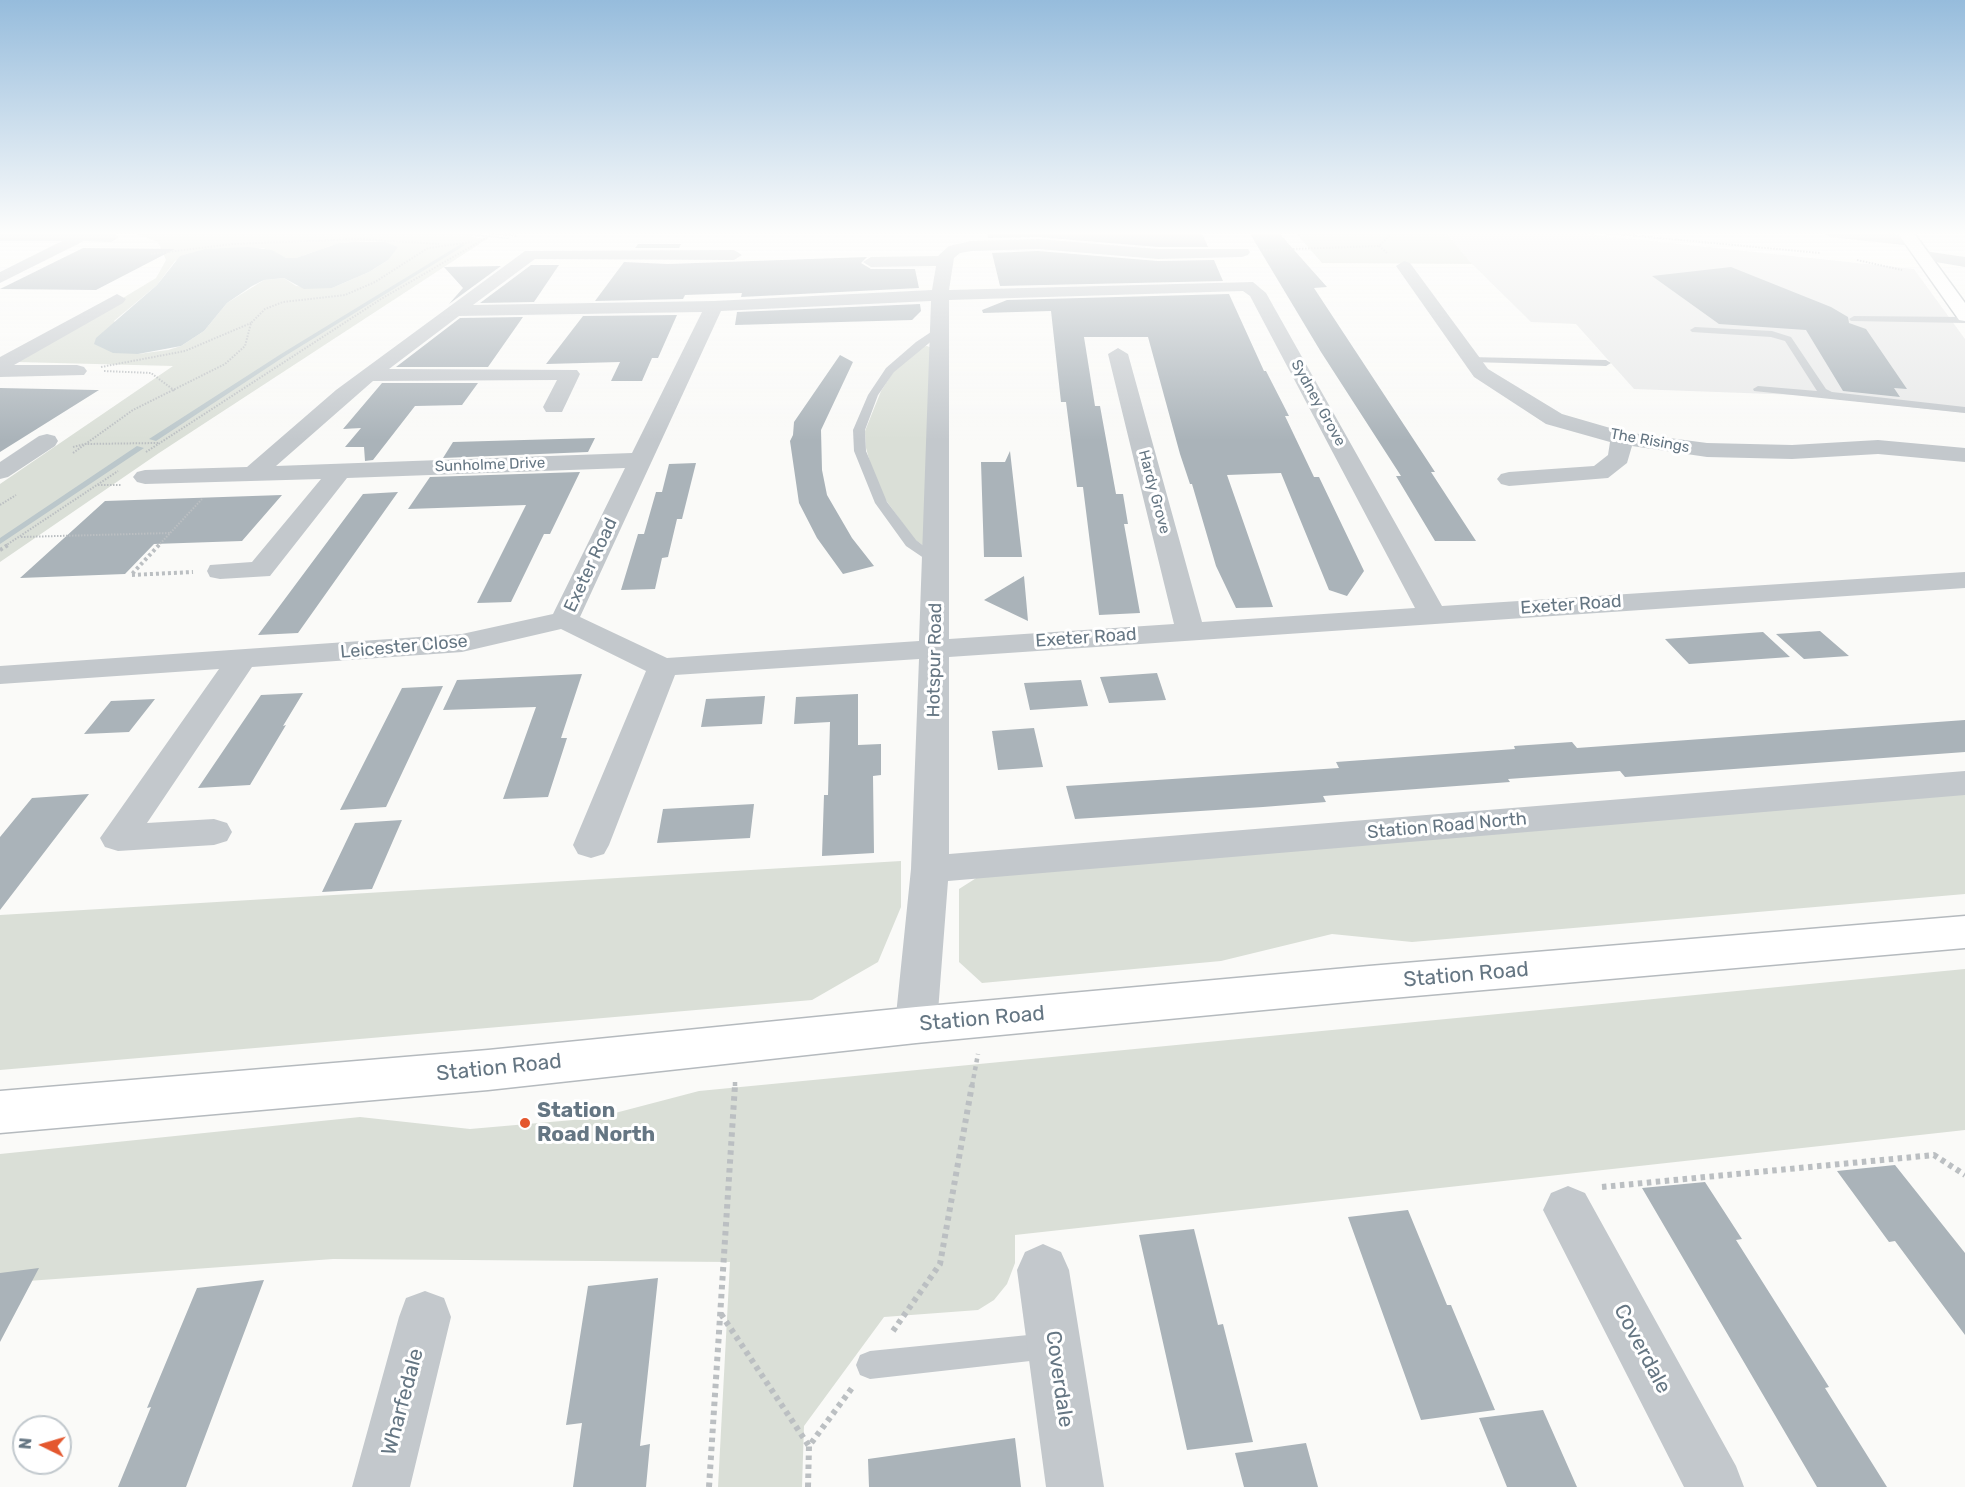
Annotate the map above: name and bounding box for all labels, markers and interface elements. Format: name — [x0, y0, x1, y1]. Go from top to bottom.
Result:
street label: Sydney Grove — [1287, 357, 1349, 449]
street label: The Risings — [1609, 425, 1691, 457]
street label: Hardy Grove — [1134, 448, 1174, 536]
street label: Sunholme Drive — [435, 454, 545, 476]
street label: Exeter Road — [560, 514, 622, 616]
street label: Exeter Road — [1520, 591, 1622, 619]
street label: Hotspur Road — [923, 602, 947, 718]
street label: Exeter Road — [1035, 624, 1137, 652]
street label: Leicester Close — [339, 631, 469, 663]
street label: Station Road North — [1366, 808, 1528, 844]
street label: Station Road — [1402, 957, 1530, 993]
street label: Station Road — [918, 1001, 1046, 1037]
street label: Station Road — [435, 1049, 563, 1087]
place label: Station Road North — [537, 1098, 655, 1148]
marker: Station Road North — [518, 1116, 532, 1130]
street label: Coverdale — [1608, 1300, 1676, 1398]
street label: Coverdale — [1040, 1329, 1078, 1429]
street label: Wharfedale — [377, 1346, 429, 1458]
north arrow — [12, 1415, 72, 1475]
text: N — [16, 1437, 36, 1450]

